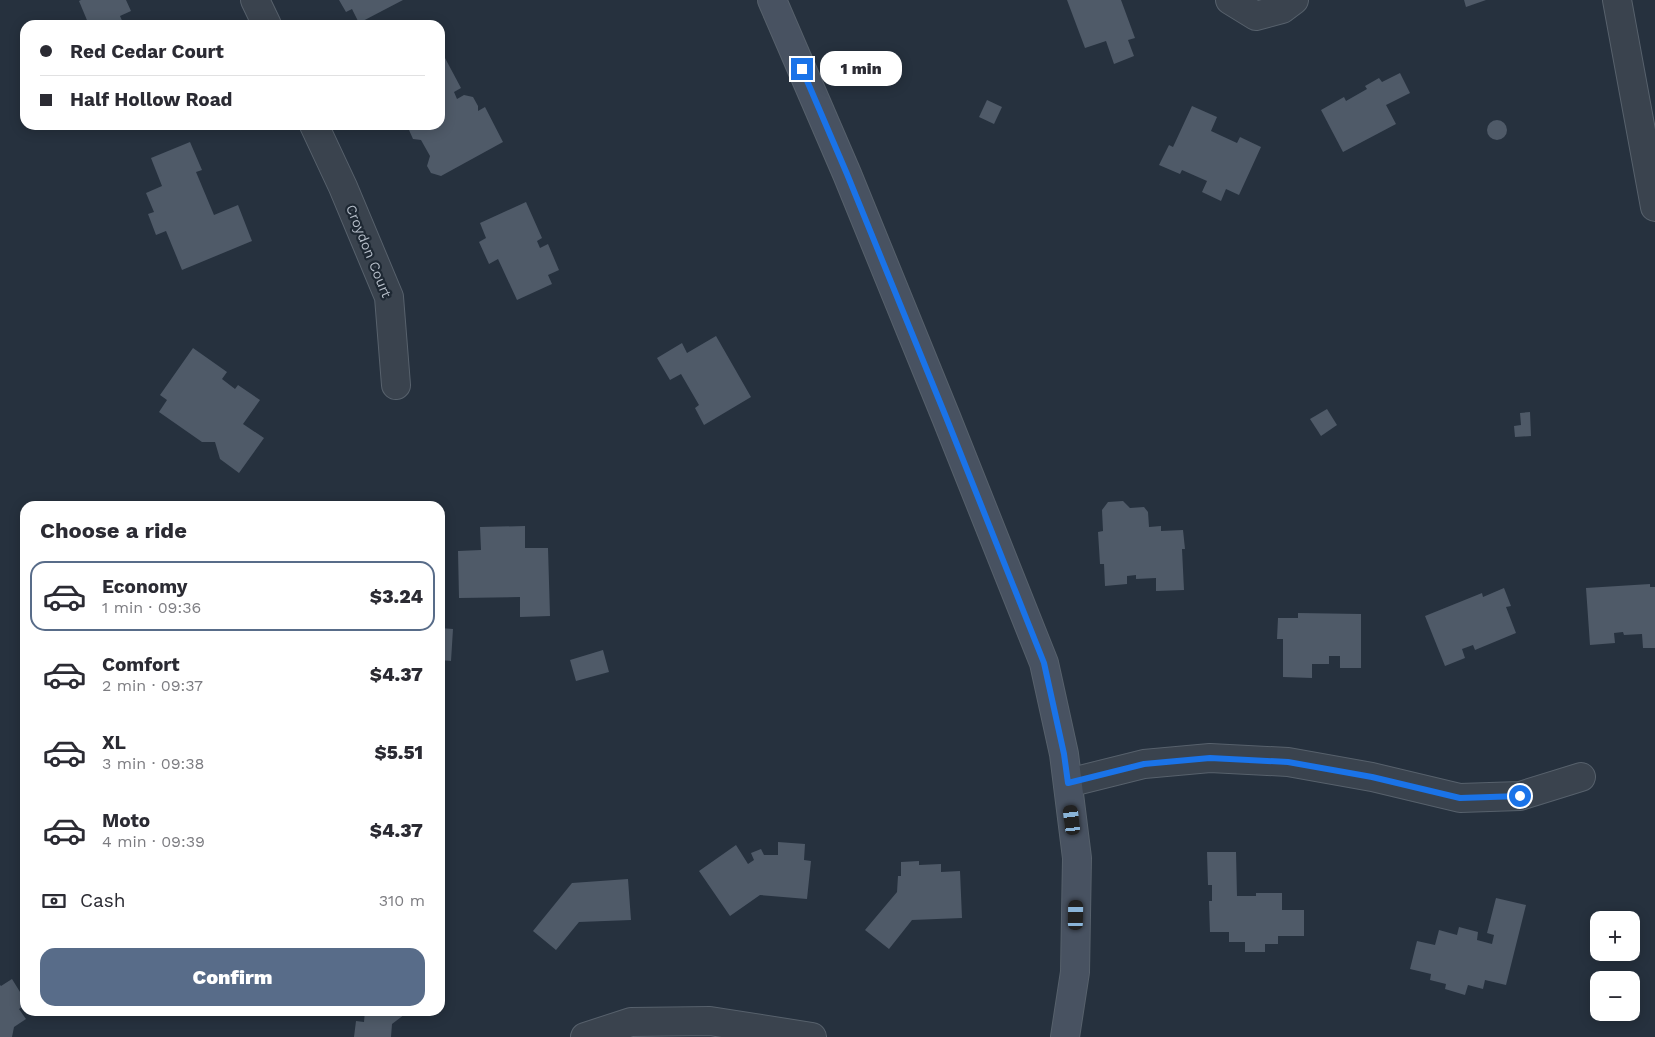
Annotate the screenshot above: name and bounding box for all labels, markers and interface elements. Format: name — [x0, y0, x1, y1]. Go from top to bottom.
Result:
text: Red Cedar Court — [70, 40, 224, 63]
callout: 1 min — [820, 52, 902, 86]
route end — [791, 58, 813, 80]
text: 1 min — [840, 59, 882, 78]
text: Half Hollow Road — [70, 88, 233, 111]
street label: Croydon Court — [343, 202, 395, 300]
text: Choose a ride — [40, 518, 187, 543]
icon: car — [42, 574, 87, 619]
text: Economy — [102, 575, 187, 598]
text: $3.24 — [370, 585, 423, 608]
text: 1 min · 09:36 — [102, 598, 201, 617]
icon: car — [42, 652, 87, 697]
text: Comfort — [102, 653, 180, 676]
text: $4.37 — [370, 663, 423, 686]
text: 2 min · 09:37 — [102, 676, 203, 695]
icon: car — [42, 730, 87, 775]
text: XL — [102, 731, 126, 754]
text: $5.51 — [374, 741, 423, 764]
text: 3 min · 09:38 — [102, 754, 204, 773]
route start — [1509, 785, 1531, 807]
car — [1062, 804, 1081, 836]
icon: car — [42, 808, 87, 853]
text: Moto — [102, 809, 150, 832]
text: $4.37 — [370, 819, 423, 842]
text: 4 min · 09:39 — [102, 832, 205, 851]
icon: cash — [40, 887, 68, 915]
text: Cash — [80, 889, 126, 912]
text: 310 m — [379, 891, 425, 910]
car — [1068, 900, 1083, 930]
map controls — [1590, 911, 1640, 1021]
button: + — [1590, 911, 1640, 961]
button: Confirm — [40, 948, 425, 1006]
button: − — [1590, 971, 1640, 1021]

